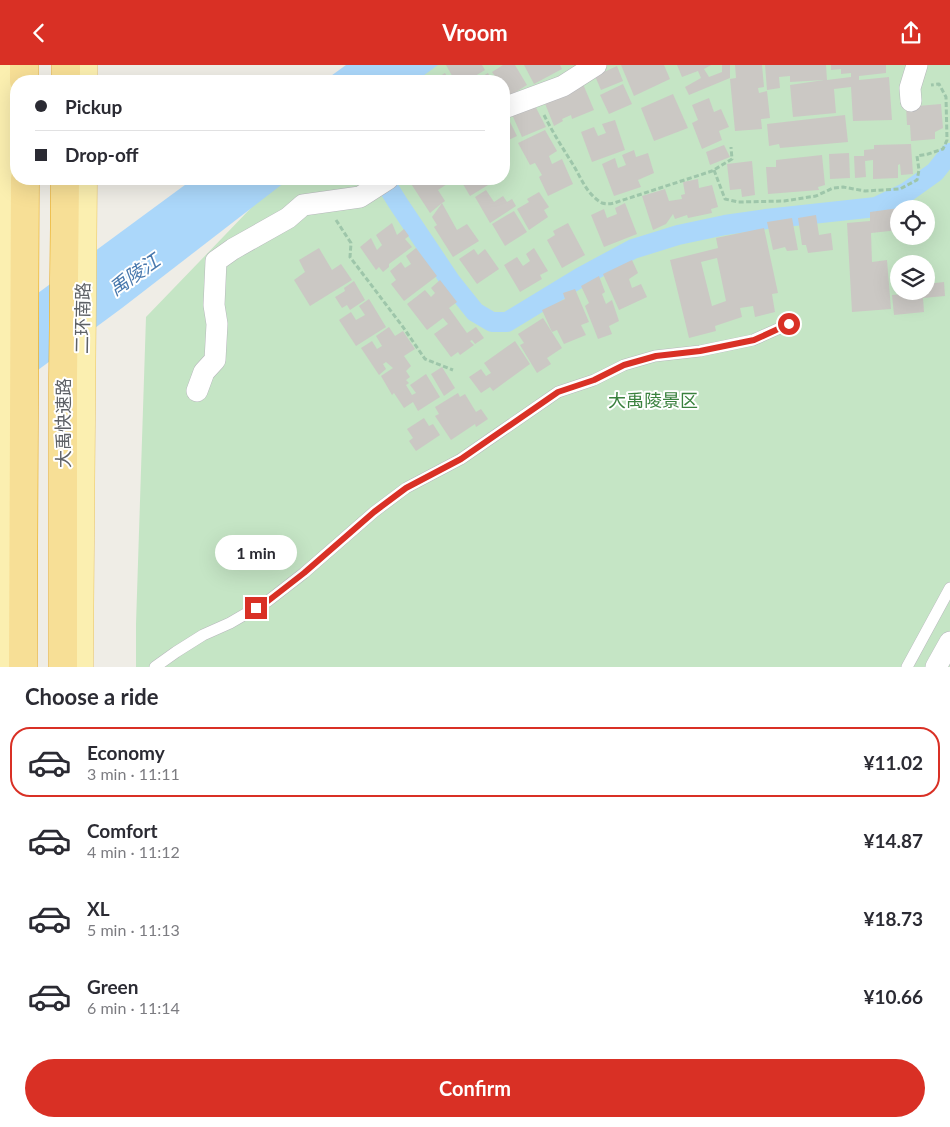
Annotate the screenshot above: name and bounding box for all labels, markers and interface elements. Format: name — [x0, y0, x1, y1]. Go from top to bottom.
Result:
icon: back — [25, 19, 53, 47]
text: Vroom — [442, 19, 508, 46]
icon: share — [897, 19, 925, 47]
text: Pickup — [65, 95, 122, 118]
text: Drop-off — [65, 143, 139, 166]
map controls — [890, 200, 935, 300]
button: locate — [890, 200, 935, 245]
water label: 禹陵江 — [104, 247, 166, 300]
button: layers — [890, 255, 935, 300]
street label: 二环南路 — [70, 282, 94, 354]
route start — [778, 313, 800, 335]
street label: 大禹快速路 — [52, 378, 74, 468]
park label: 大禹陵景区 — [608, 389, 698, 411]
callout: 1 min — [215, 535, 297, 571]
text: 1 min — [236, 543, 276, 562]
route end — [245, 597, 267, 619]
text: Choose a ride — [25, 683, 159, 710]
icon: car — [27, 740, 72, 785]
text: Economy — [87, 741, 165, 764]
text: ¥11.02 — [863, 751, 923, 774]
text: 3 min · 11:11 — [87, 764, 180, 783]
icon: car — [27, 818, 72, 863]
text: Comfort — [87, 819, 158, 842]
text: ¥14.87 — [863, 829, 923, 852]
text: 4 min · 11:12 — [87, 842, 180, 861]
icon: car — [27, 896, 72, 941]
text: XL — [87, 897, 110, 920]
text: ¥18.73 — [863, 907, 923, 930]
text: 5 min · 11:13 — [87, 920, 180, 939]
icon: car — [27, 974, 72, 1019]
text: Green — [87, 975, 138, 998]
text: ¥10.66 — [863, 985, 923, 1008]
text: 6 min · 11:14 — [87, 998, 180, 1017]
button: Confirm — [25, 1059, 925, 1117]

